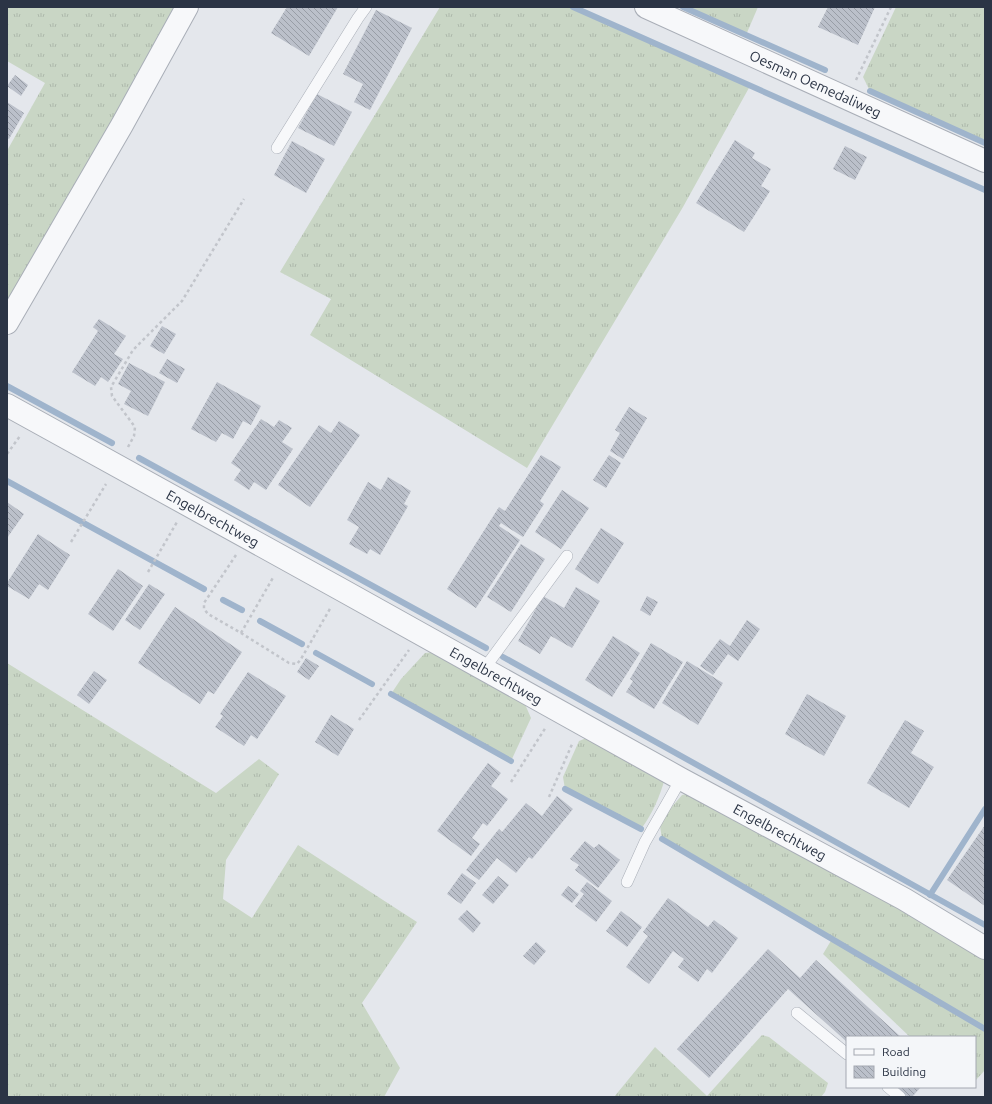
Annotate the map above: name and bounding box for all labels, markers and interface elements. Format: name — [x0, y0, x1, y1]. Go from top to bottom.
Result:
street label: Oesman Oemedaliweg — [747, 47, 884, 121]
street label: Engelbrechtweg — [164, 487, 262, 551]
street label: Engelbrechtweg — [447, 644, 545, 708]
street label: Engelbrechtweg — [731, 801, 829, 864]
legend — [846, 1036, 976, 1088]
text: Road — [882, 1045, 910, 1058]
text: Building — [882, 1065, 926, 1078]

